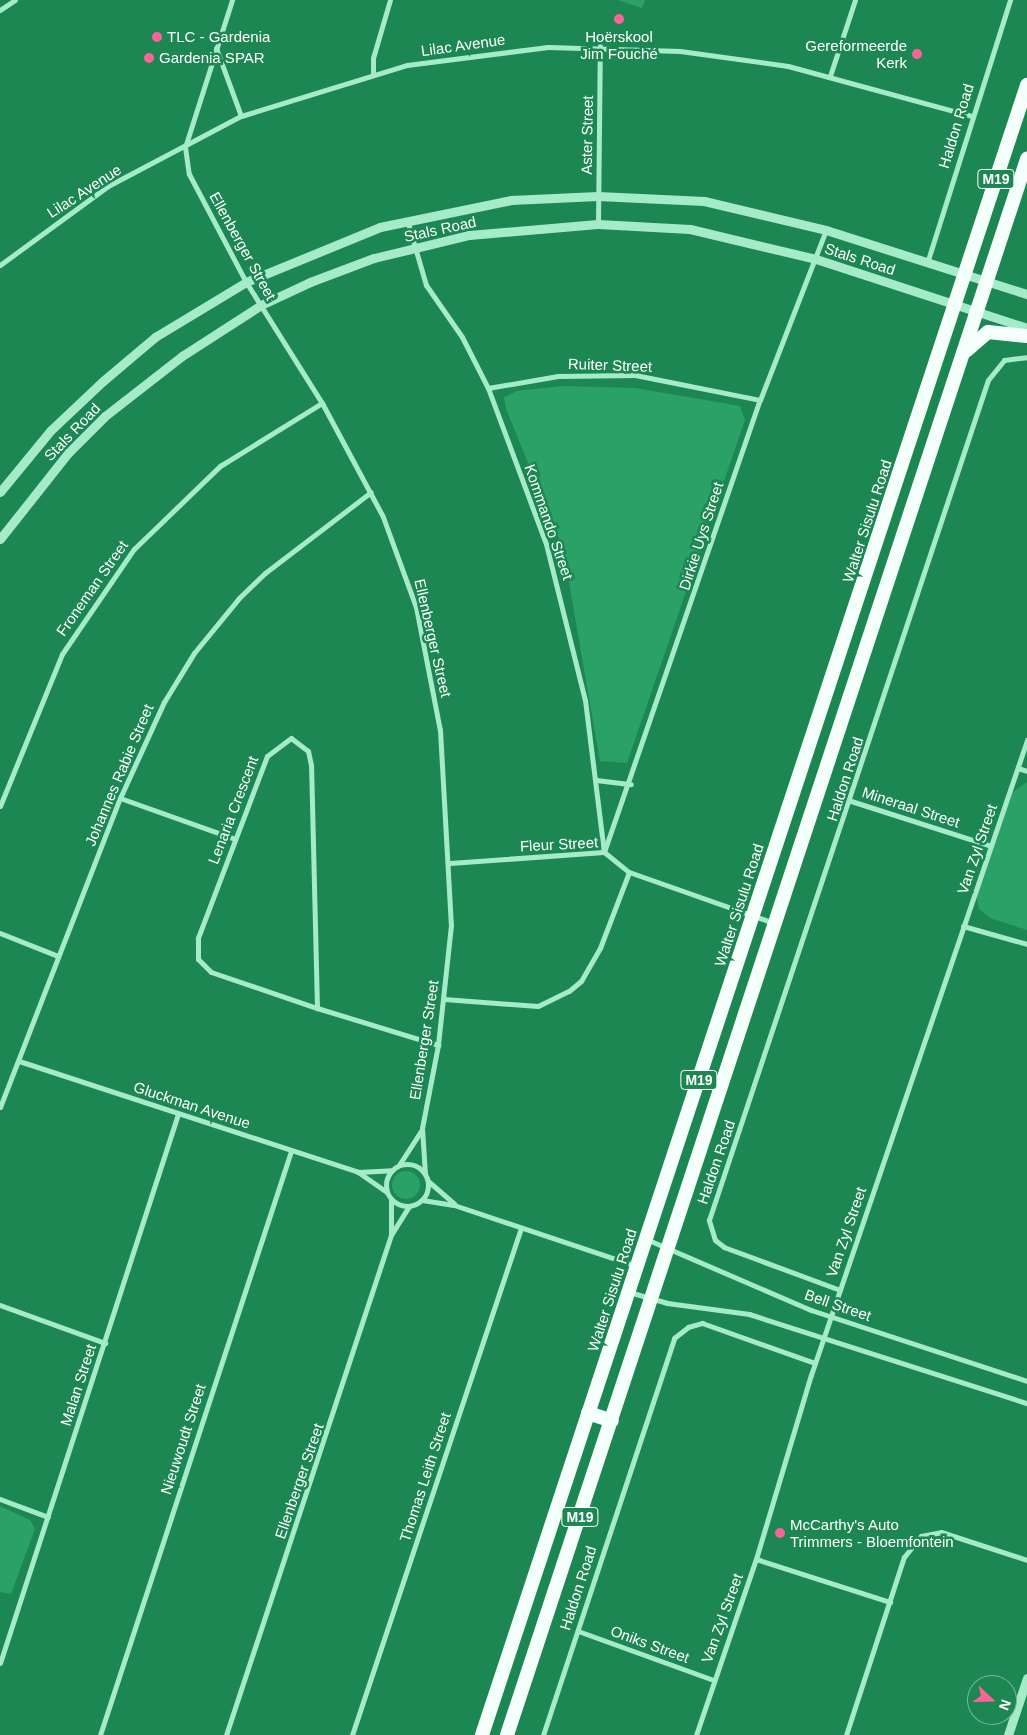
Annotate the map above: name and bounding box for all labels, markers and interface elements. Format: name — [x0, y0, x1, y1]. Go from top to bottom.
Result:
marker: Hoërskool Jim Fouché — [613, 13, 625, 25]
place label: Hoërskool Jim Fouché — [580, 27, 658, 62]
place label: TLC - Gardenia — [167, 28, 270, 46]
street label: Lilac Avenue — [419, 30, 507, 60]
marker: TLC - Gardenia — [151, 31, 163, 43]
place label: Gereformeerde Kerk — [805, 36, 907, 71]
marker: Gereformeerde Kerk — [911, 48, 923, 60]
place label: Gardenia SPAR — [159, 49, 265, 67]
marker: Gardenia SPAR — [143, 52, 155, 64]
street label: Haldon Road — [935, 82, 977, 170]
street label: Aster Street — [577, 95, 597, 175]
street label: Lilac Avenue — [43, 160, 125, 222]
road number: M19 — [977, 168, 1015, 190]
street label: Ellenberger Street — [206, 189, 280, 303]
street label: Stals Road — [402, 213, 478, 245]
street label: Stals Road — [822, 239, 898, 279]
street label: Ruiter Street — [568, 355, 652, 375]
street label: Stals Road — [40, 399, 104, 465]
street label: Walter Sisulu Road — [839, 457, 895, 585]
street label: Kommando Street — [521, 462, 577, 582]
street label: Dirkie Uys Street — [675, 480, 727, 592]
street label: Froneman Street — [52, 537, 132, 639]
street label: Ellenberger Street — [411, 577, 455, 699]
street label: Johannes Rabie Street — [81, 701, 157, 849]
street label: Haldon Road — [823, 735, 867, 823]
street label: Lenaria Crescent — [204, 753, 262, 867]
street label: Mineraal Street — [860, 783, 962, 831]
street label: Van Zyl Street — [953, 802, 1001, 896]
street label: Fleur Street — [519, 833, 599, 855]
street label: Walter Sisulu Road — [711, 841, 767, 969]
street label: Ellenberger Street — [406, 979, 442, 1101]
road number: M19 — [680, 1068, 718, 1092]
street label: Gluckman Avenue — [131, 1078, 253, 1132]
street label: Haldon Road — [693, 1118, 739, 1206]
street label: Van Zyl Street — [822, 1185, 870, 1279]
street label: Walter Sisulu Road — [584, 1226, 640, 1354]
street label: Bell Street — [802, 1285, 874, 1325]
street label: Malan Street — [56, 1342, 100, 1428]
street label: Nieuwoudt Street — [157, 1382, 209, 1496]
street label: Thomas Leith Street — [396, 1410, 454, 1544]
street label: Ellenberger Street — [271, 1421, 327, 1541]
road number: M19 — [561, 1505, 599, 1528]
place label: McCarthy's Auto Trimmers - Bloemfontein — [790, 1515, 954, 1550]
marker: McCarthy's Auto Trimmers - Bloemfontein — [774, 1527, 786, 1539]
street label: Haldon Road — [556, 1544, 600, 1632]
street label: Van Zyl Street — [697, 1571, 747, 1665]
street label: Oniks Street — [608, 1621, 692, 1667]
north arrow — [967, 1675, 1017, 1725]
text: N — [996, 1697, 1014, 1713]

